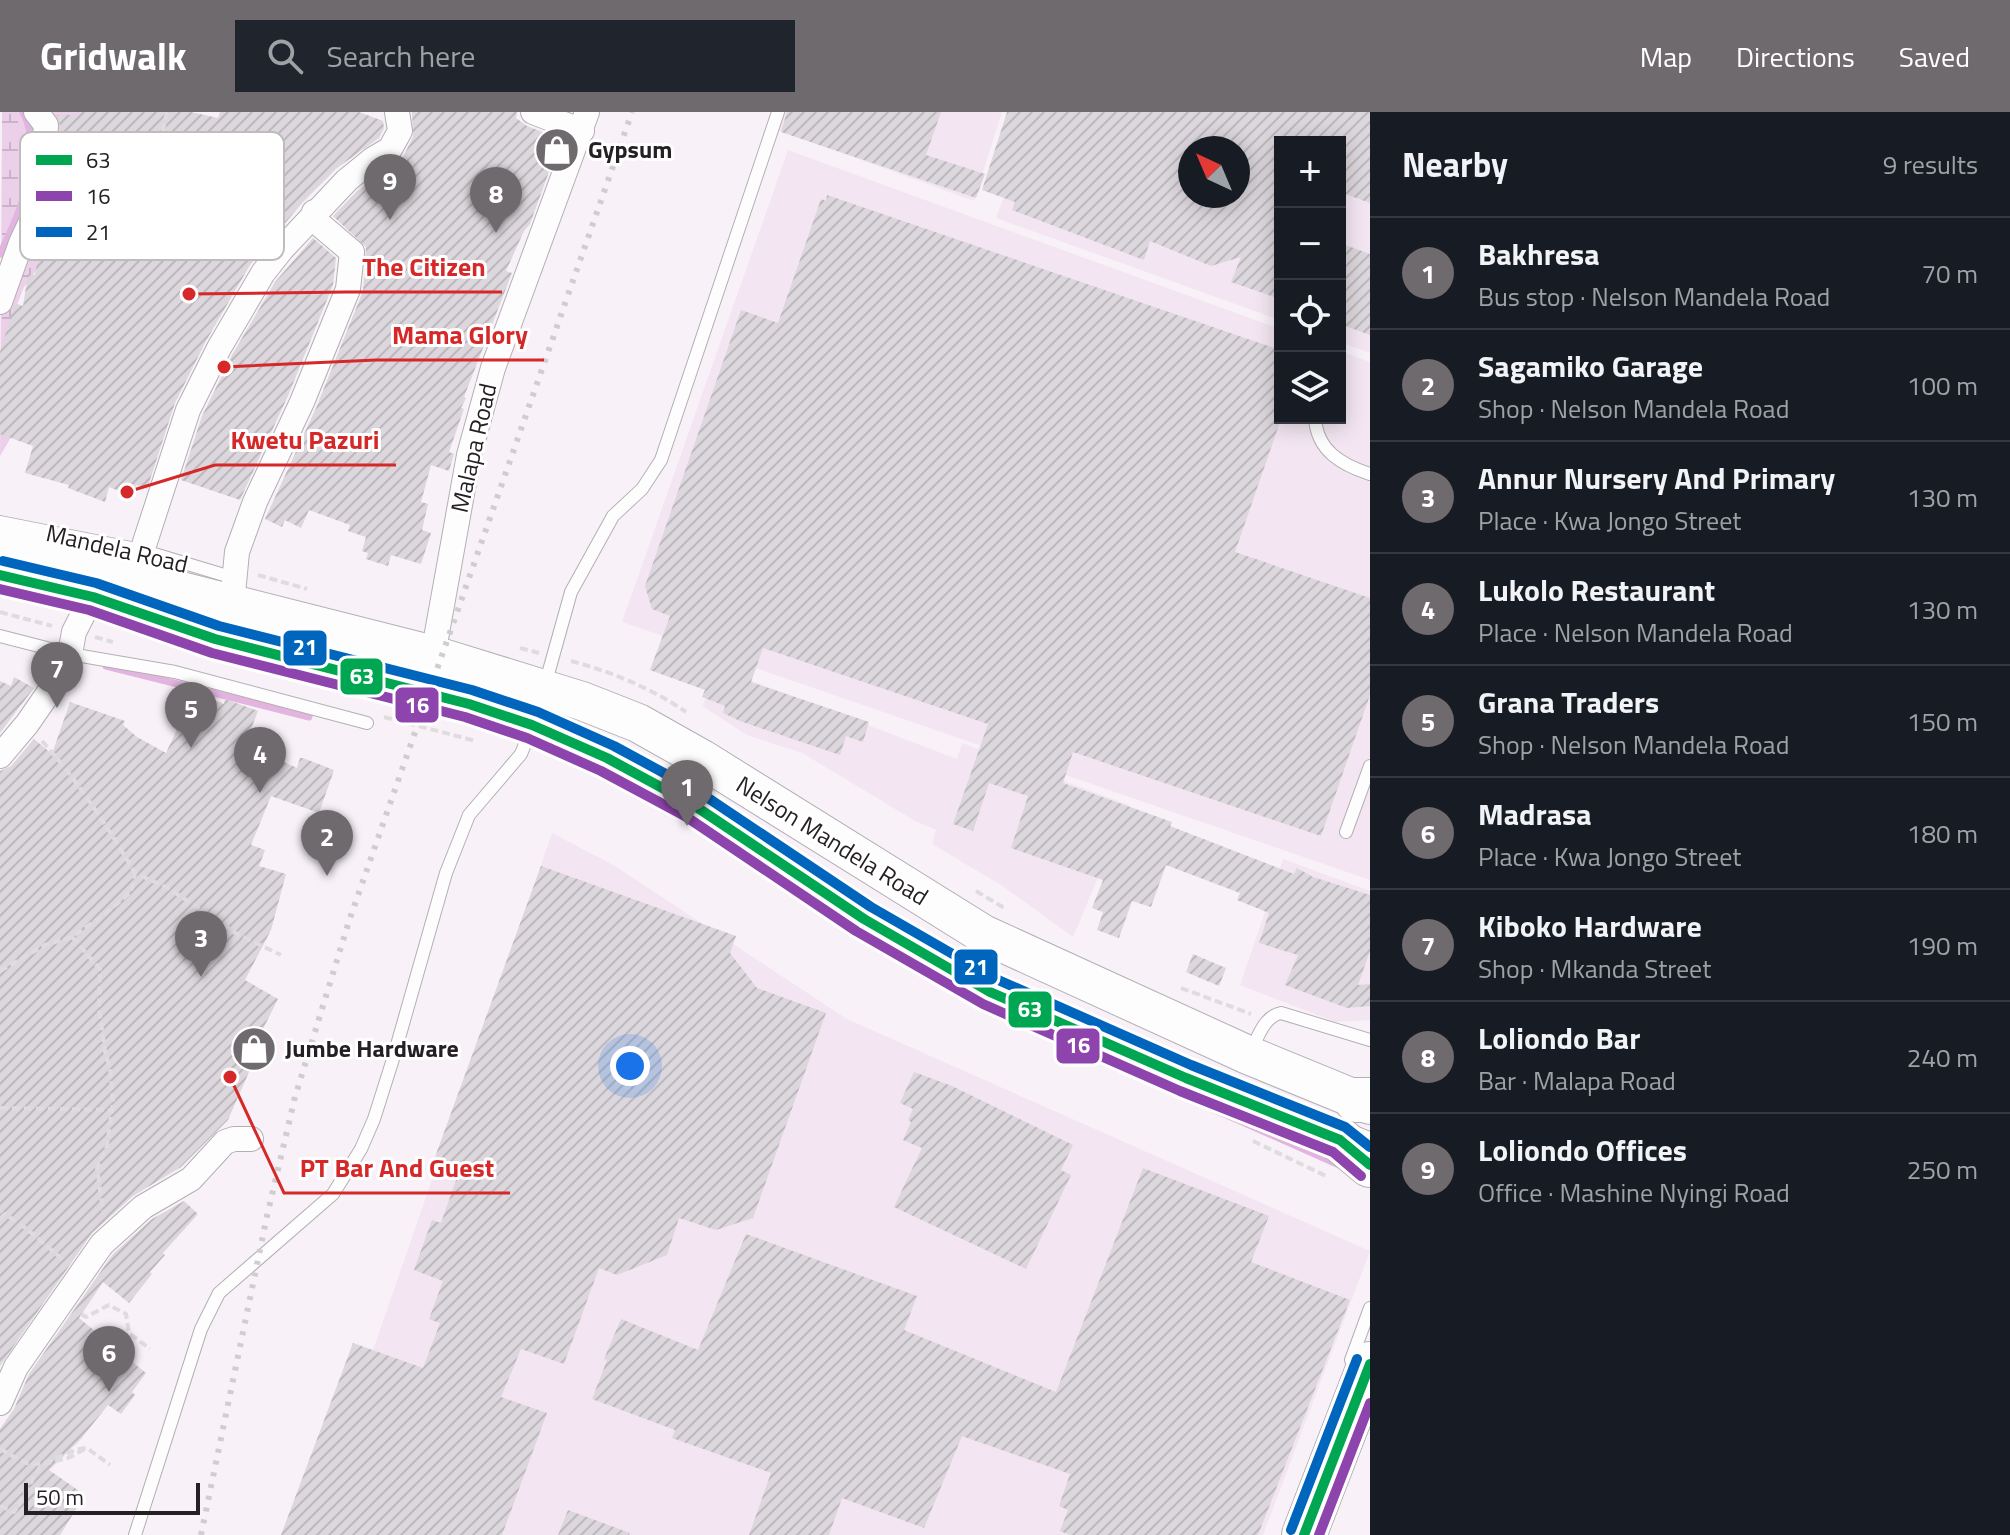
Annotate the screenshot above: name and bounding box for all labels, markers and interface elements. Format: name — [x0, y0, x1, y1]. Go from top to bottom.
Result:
search box — [235, 20, 795, 92]
text: Gridwalk — [40, 27, 187, 85]
text: Search here — [327, 33, 475, 79]
icon: search — [263, 34, 307, 78]
text: Map — [1640, 35, 1692, 78]
text: Directions — [1736, 35, 1855, 78]
text: Saved — [1899, 35, 1970, 78]
shop icon: Gypsum — [533, 126, 581, 174]
place label: Gypsum — [588, 131, 672, 167]
legend — [20, 132, 284, 260]
north arrow — [1178, 136, 1250, 208]
map controls — [1274, 136, 1346, 424]
button: + — [1274, 136, 1346, 208]
text: Nearby — [1402, 138, 1508, 190]
text: 63 — [86, 143, 111, 177]
text: 9 results — [1883, 145, 1978, 184]
pin: 9 — [364, 154, 416, 220]
pin: 8 — [470, 167, 522, 233]
text: 16 — [86, 179, 111, 213]
button: − — [1274, 208, 1346, 280]
text: 21 — [86, 215, 111, 249]
text: Bakhresa — [1478, 231, 1600, 277]
callout: The Citizen — [346, 242, 502, 292]
text: The Citizen — [362, 247, 486, 286]
text: 1 — [1421, 254, 1435, 293]
text: 70 m — [1921, 254, 1978, 293]
text: Bus stop · Nelson Mandela Road — [1478, 277, 1830, 316]
button: locate — [1274, 280, 1346, 352]
callout: Mama Glory — [376, 310, 544, 360]
text: Mama Glory — [392, 315, 528, 354]
text: Sagamiko Garage — [1478, 343, 1703, 389]
button: layers — [1274, 352, 1346, 424]
text: 2 — [1421, 366, 1435, 405]
text: 100 m — [1907, 366, 1978, 405]
street label: Malapa Road — [441, 380, 505, 516]
text: Shop · Nelson Mandela Road — [1478, 389, 1789, 428]
callout: Kwetu Pazuri — [215, 415, 396, 465]
text: Kwetu Pazuri — [231, 420, 379, 459]
text: Annur Nursery And Primary — [1478, 455, 1835, 501]
text: 3 — [1421, 478, 1435, 517]
text: 130 m — [1907, 478, 1978, 517]
text: Place · Kwa Jongo Street — [1478, 501, 1741, 540]
street label: Mandela Road — [43, 514, 192, 582]
text: Lukolo Restaurant — [1478, 567, 1715, 613]
text: 4 — [1421, 590, 1435, 629]
text: 130 m — [1907, 590, 1978, 629]
text: Place · Nelson Mandela Road — [1478, 613, 1793, 652]
line badge: 21 — [282, 629, 328, 667]
text: 21 — [293, 630, 317, 664]
pin: 7 — [31, 642, 83, 708]
line badge: 63 — [339, 657, 384, 696]
text: 63 — [350, 659, 374, 693]
text: Grana Traders — [1478, 679, 1659, 725]
pin: 5 — [165, 682, 217, 748]
line badge: 16 — [394, 686, 440, 724]
text: 16 — [405, 688, 429, 722]
text: 5 — [1421, 702, 1435, 741]
text: 150 m — [1907, 702, 1978, 741]
text: Shop · Nelson Mandela Road — [1478, 725, 1789, 764]
pin: 4 — [234, 727, 286, 793]
pin: 1 — [661, 760, 713, 826]
street label: Nelson Mandela Road — [730, 766, 936, 914]
text: Madrasa — [1478, 791, 1592, 837]
pin: 2 — [301, 810, 353, 876]
text: 6 — [1421, 814, 1435, 853]
text: 180 m — [1907, 814, 1978, 853]
text: Place · Kwa Jongo Street — [1478, 837, 1741, 876]
text: Kiboko Hardware — [1478, 903, 1702, 949]
pin: 3 — [175, 911, 227, 977]
text: 7 — [1421, 926, 1435, 965]
text: 190 m — [1907, 926, 1978, 965]
line badge: 21 — [953, 948, 999, 986]
text: Shop · Mkanda Street — [1478, 949, 1711, 988]
text: 21 — [964, 950, 988, 984]
line badge: 63 — [1007, 990, 1053, 1029]
text: 63 — [1018, 992, 1042, 1026]
text: Loliondo Bar — [1478, 1015, 1640, 1061]
shop icon: Jumbe Hardware — [230, 1025, 278, 1073]
line badge: 16 — [1055, 1027, 1101, 1065]
text: 16 — [1066, 1028, 1090, 1062]
place label: Jumbe Hardware — [285, 1030, 459, 1066]
text: 8 — [1421, 1038, 1435, 1077]
text: 240 m — [1907, 1038, 1978, 1077]
your location — [610, 1046, 650, 1086]
text: Bar · Malapa Road — [1478, 1061, 1676, 1100]
text: Loliondo Offices — [1478, 1127, 1687, 1173]
callout: PT Bar And Guest — [284, 1143, 510, 1193]
text: PT Bar And Guest — [300, 1148, 494, 1187]
text: 9 — [1421, 1150, 1435, 1189]
text: 250 m — [1907, 1150, 1978, 1189]
text: Office · Mashine Nyingi Road — [1478, 1173, 1790, 1212]
pin: 6 — [83, 1326, 135, 1392]
scale bar — [24, 1479, 200, 1515]
text: 50 m — [36, 1480, 84, 1514]

